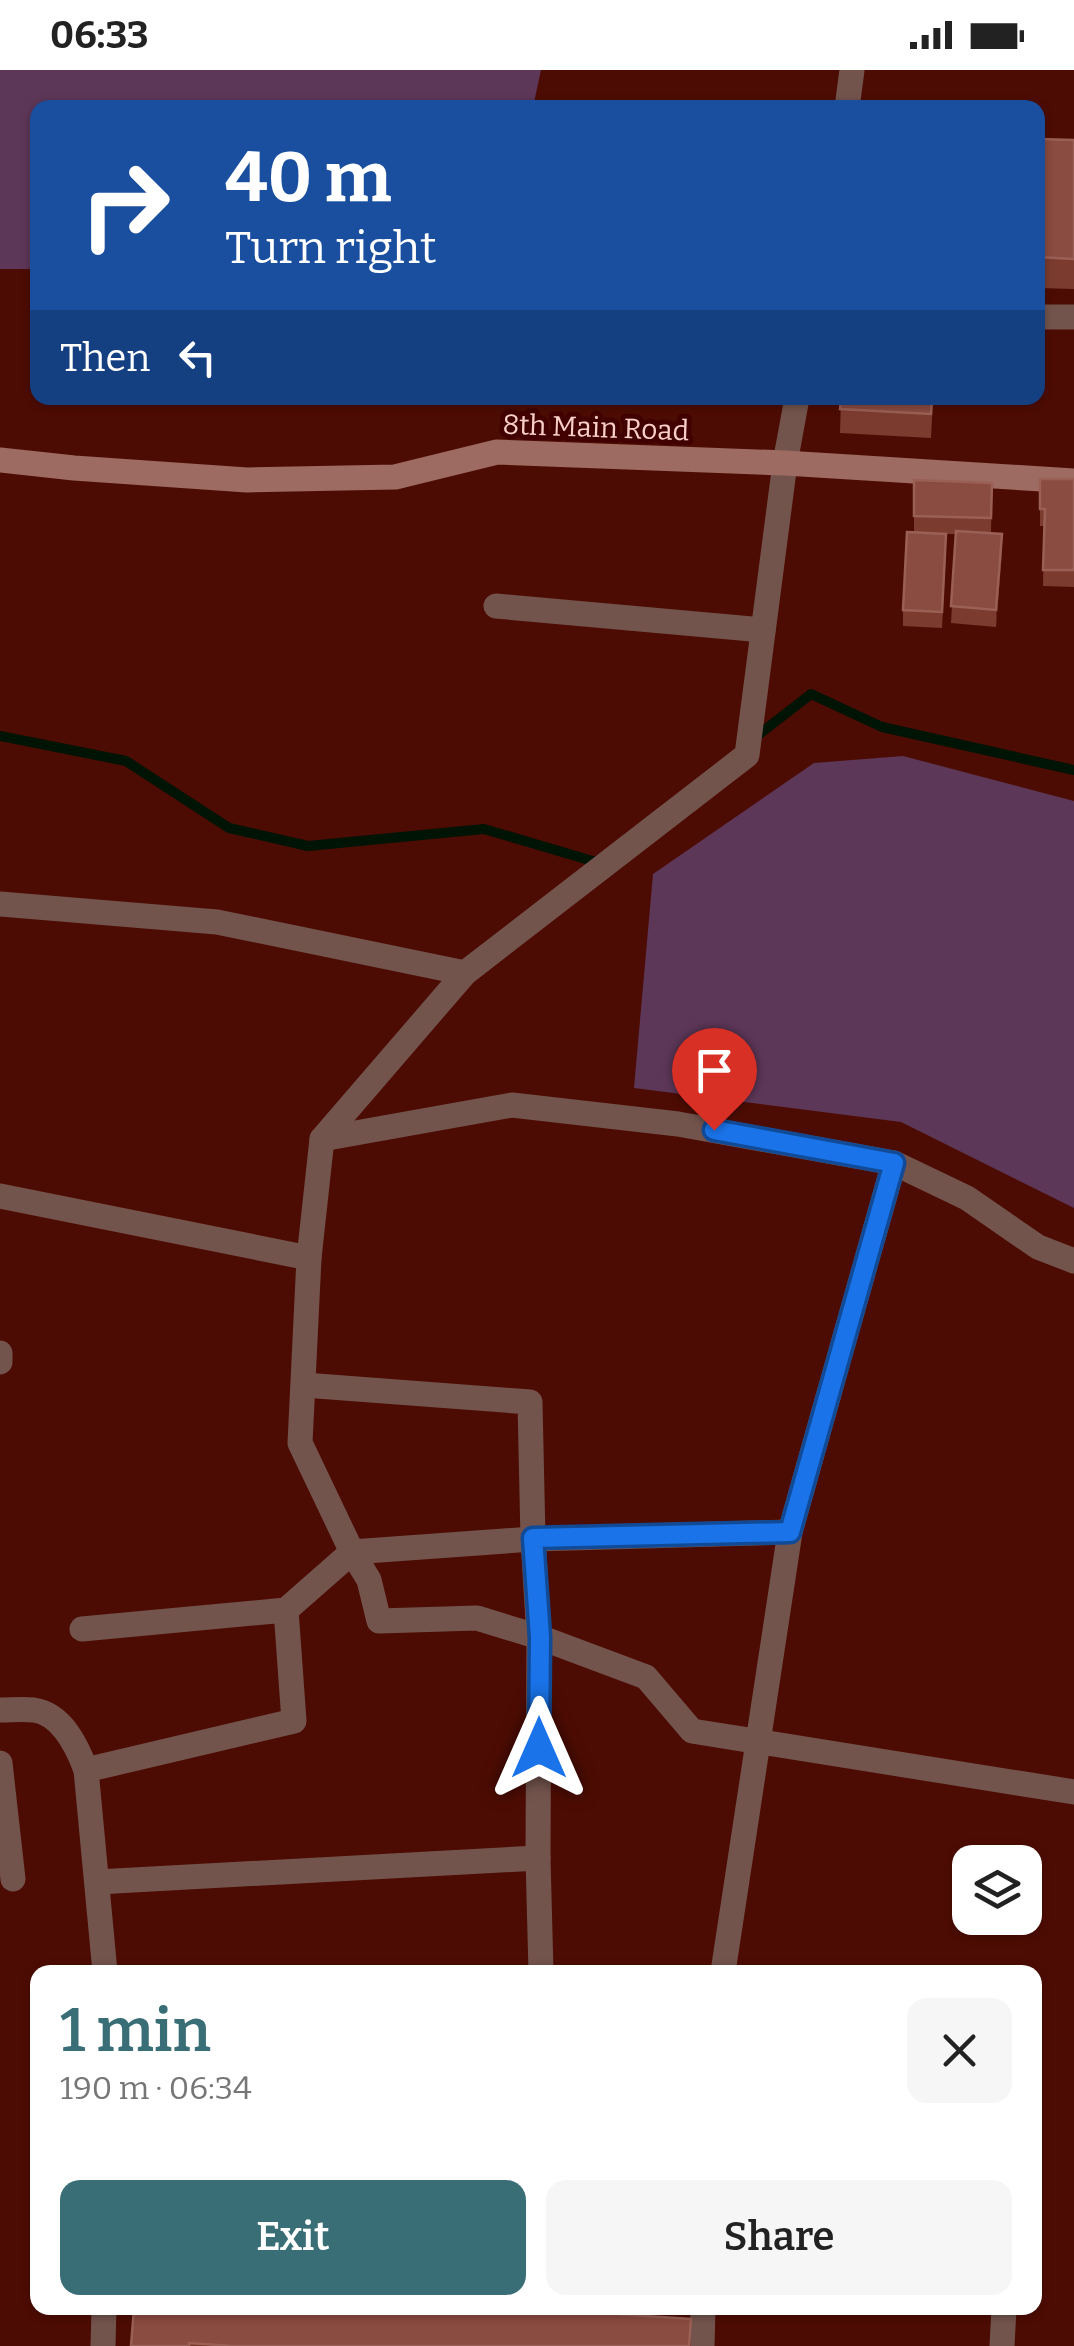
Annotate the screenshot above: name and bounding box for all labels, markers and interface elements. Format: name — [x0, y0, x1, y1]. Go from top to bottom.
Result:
text: 06:33 — [50, 12, 149, 58]
text: 40 m — [225, 136, 391, 220]
icon: right — [60, 140, 190, 270]
text: Turn right — [225, 221, 437, 275]
icon: left — [170, 330, 225, 385]
text: Then — [60, 335, 150, 381]
street label: 8th Main Road — [502, 408, 690, 447]
pin — [672, 1028, 757, 1131]
icon: arrive — [687, 1043, 742, 1098]
position arrow — [487, 1696, 591, 1800]
map controls — [952, 1845, 1042, 1935]
button: layers — [952, 1845, 1042, 1935]
text: 1 min — [60, 1995, 211, 2067]
button: close — [907, 1998, 1012, 2103]
text: 190 m · 06:34 — [60, 2069, 252, 2107]
button: Exit — [60, 2180, 526, 2295]
button: Share — [546, 2180, 1012, 2295]

